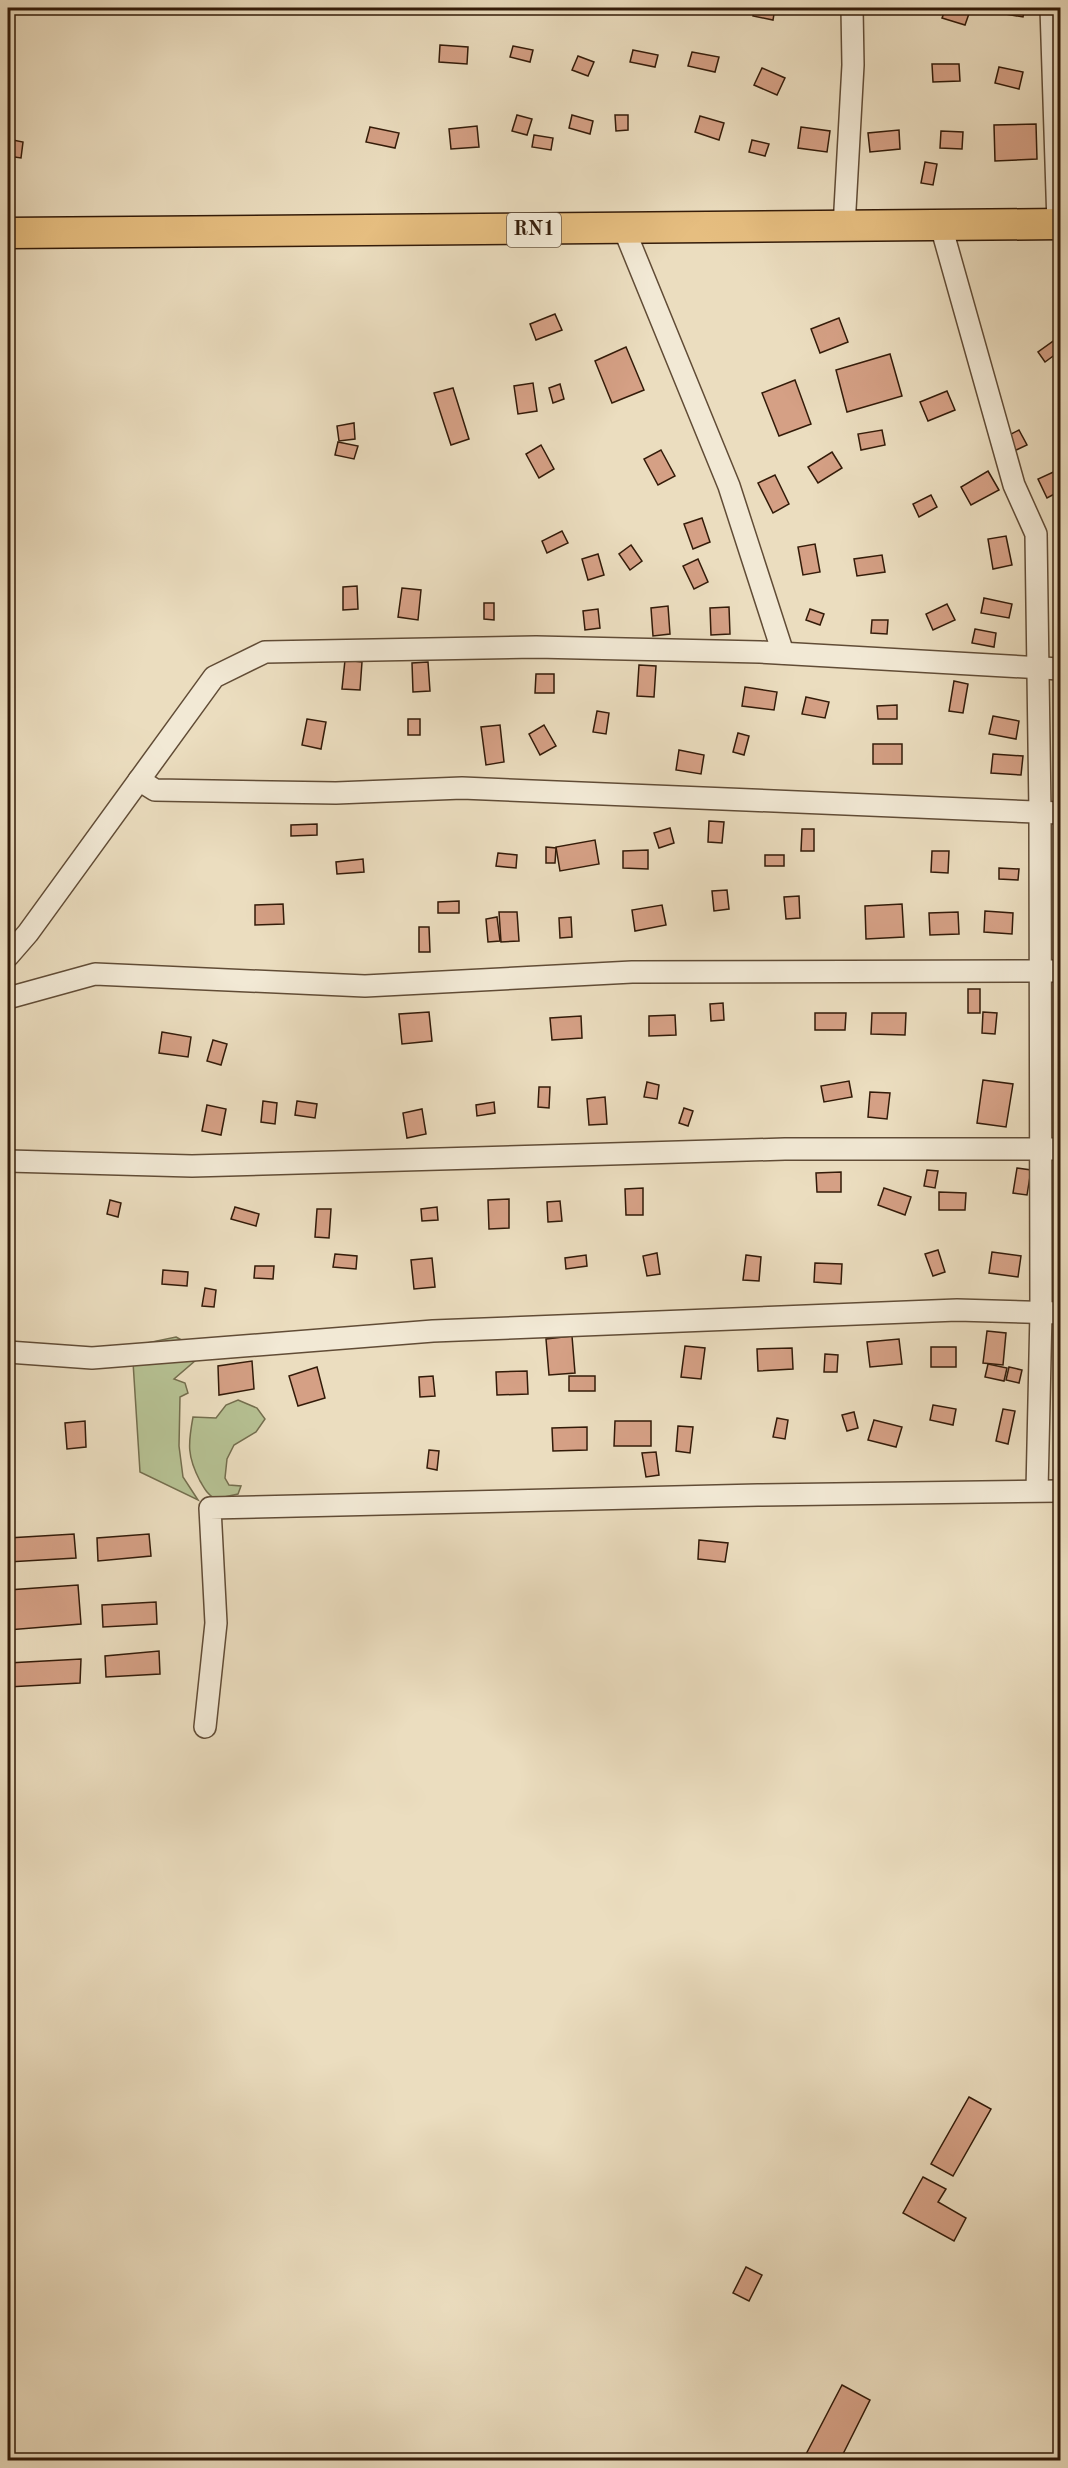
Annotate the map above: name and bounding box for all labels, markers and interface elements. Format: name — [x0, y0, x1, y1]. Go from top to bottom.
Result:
road number: RN1 — [507, 213, 561, 247]

